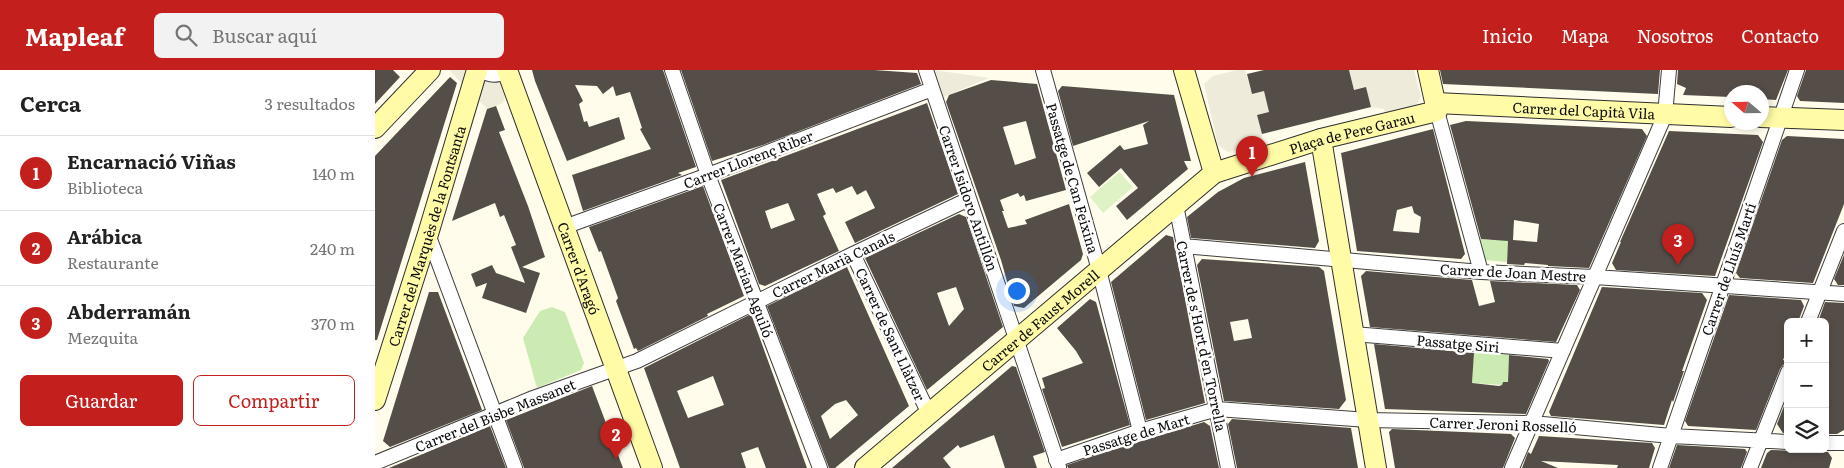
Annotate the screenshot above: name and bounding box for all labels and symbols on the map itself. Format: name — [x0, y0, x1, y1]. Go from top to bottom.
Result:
north arrow — [1724, 85, 1769, 130]
street label: Carrer del Capità Vila — [1512, 97, 1656, 123]
street label: Passatge de Can Feixina — [1042, 100, 1104, 256]
street label: Plaça de Pere Garau — [1286, 107, 1417, 159]
street label: Carrer del Marquès de la Fontsanta — [383, 122, 470, 349]
street label: Carrer Isidoro Antillón — [935, 122, 1003, 274]
street label: Carrer Llorenç Riber — [680, 125, 816, 193]
pin: 1 — [1236, 136, 1268, 177]
street label: Carrer Marian Aguiló — [709, 200, 779, 340]
street label: Carrer de Lluís Martí — [1696, 200, 1760, 338]
street label: Carrer d'Aragó — [553, 219, 605, 317]
pin: 3 — [1662, 224, 1694, 265]
street label: Carrer Marià Canals — [768, 226, 898, 302]
street label: Carrer de s'Hort d'en Torrella — [1172, 239, 1232, 434]
street label: Carrer de Joan Mestre — [1439, 258, 1587, 286]
street label: Carrer de Sant Llàtzer — [851, 264, 931, 404]
street label: Carrer de Faust Morell — [977, 264, 1103, 376]
your location — [1004, 278, 1030, 304]
street label: Passatge Siri — [1416, 329, 1501, 357]
street label: Carrer del Bisbe Massanet — [412, 374, 578, 456]
street label: Passatge de Mart — [1080, 408, 1192, 460]
street label: Carrer Jeroni Rosselló — [1429, 411, 1577, 437]
pin: 2 — [600, 418, 632, 459]

